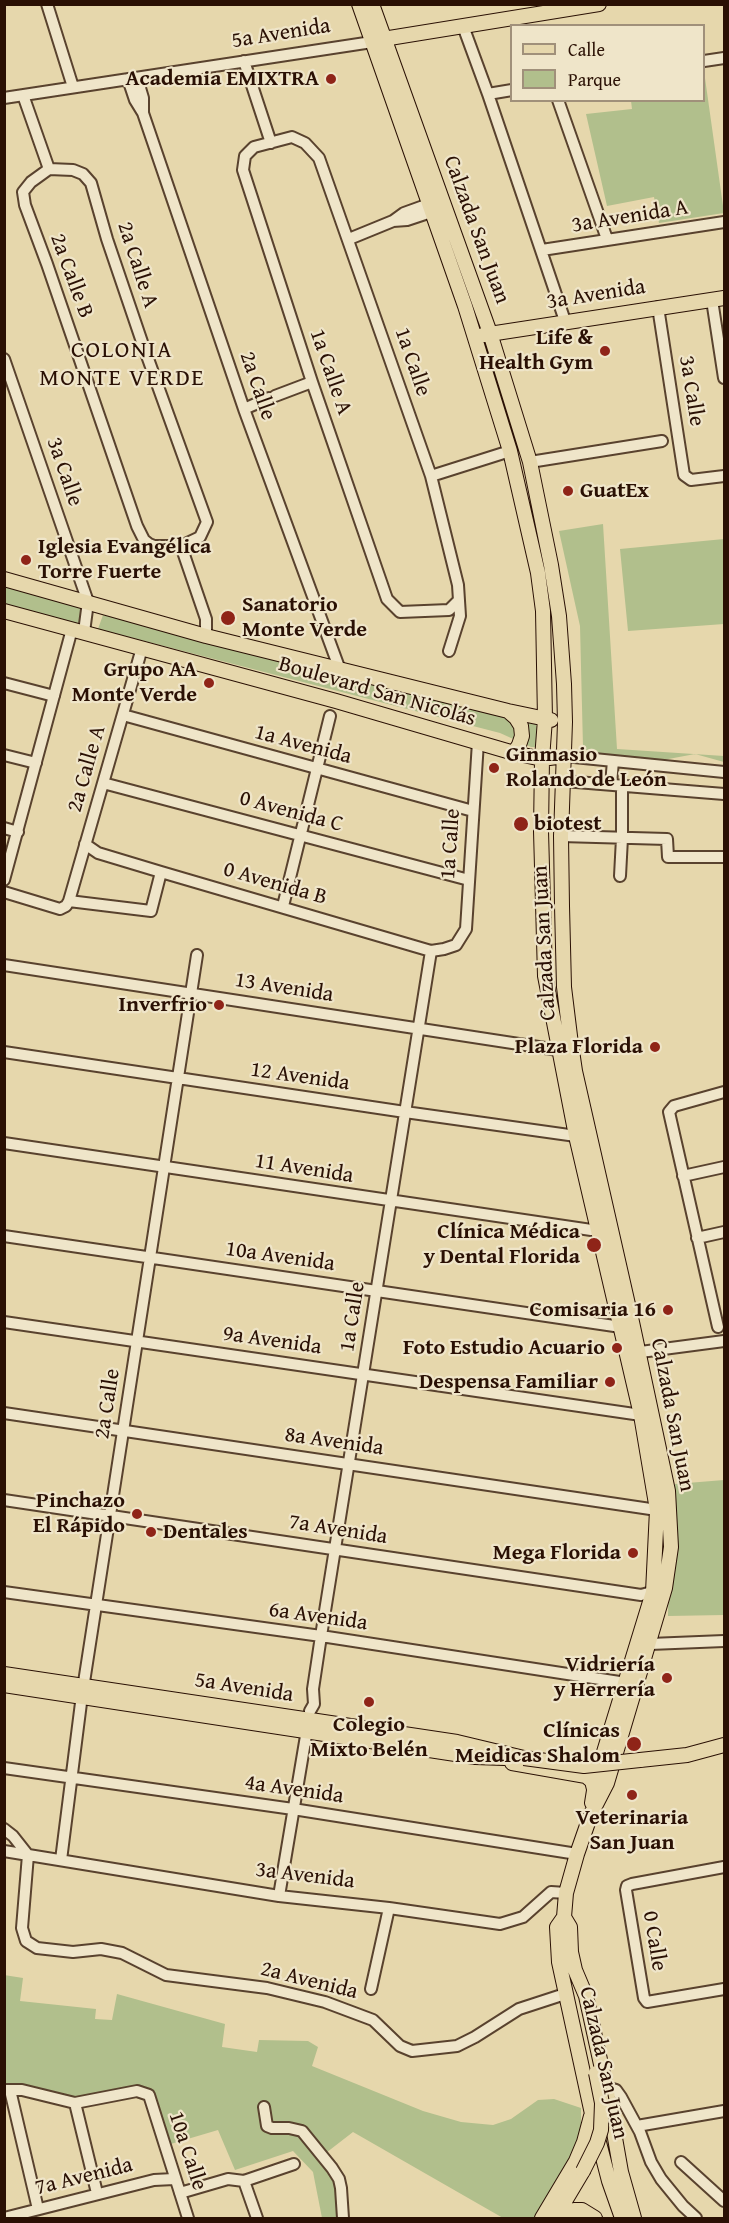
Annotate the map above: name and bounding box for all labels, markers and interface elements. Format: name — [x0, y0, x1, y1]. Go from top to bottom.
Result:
street label: 5a Avenida — [230, 13, 332, 55]
legend — [510, 24, 705, 102]
text: Calle — [568, 36, 605, 63]
place label: Academia EMIXTRA — [126, 66, 319, 92]
text: Parque — [568, 66, 621, 93]
marker: Academia EMIXTRA — [324, 72, 338, 86]
street label: Calzada San Juan — [437, 152, 515, 308]
street label: 3a Avenida A — [570, 195, 690, 239]
street label: 2a Calle A — [111, 219, 163, 311]
street label: 2a Calle B — [44, 230, 98, 322]
street label: 3a Avenida — [545, 274, 647, 316]
street label: 1a Calle — [388, 324, 436, 400]
place label: Life & Health Gym — [479, 325, 593, 376]
street label: 1a Calle A — [303, 326, 357, 418]
district label: COLONIA MONTE VERDE — [39, 337, 205, 393]
marker: Life & Health Gym — [598, 344, 612, 358]
street label: 2a Calle — [233, 348, 281, 424]
street label: 3a Calle — [672, 354, 710, 428]
street label: 3a Calle — [40, 434, 88, 510]
place label: GuatEx — [580, 478, 649, 504]
marker: GuatEx — [561, 484, 575, 498]
place label: Iglesia Evangélica Torre Fuerte — [38, 534, 211, 586]
marker: Iglesia Evangélica Torre Fuerte — [19, 553, 33, 567]
place label: Sanatorio Monte Verde — [242, 592, 367, 644]
marker: Sanatorio Monte Verde — [219, 609, 237, 627]
street label: Boulevard San Nicolás — [275, 651, 479, 733]
place label: Grupo AA Monte Verde — [72, 657, 197, 708]
marker: Grupo AA Monte Verde — [202, 676, 216, 690]
street label: 1a Avenida — [252, 719, 354, 771]
street label: 2a Calle A — [62, 723, 112, 815]
place label: Ginmasio Rolando de León — [506, 742, 667, 794]
marker: Ginmasio Rolando de León — [487, 761, 501, 775]
street label: 0 Avenida C — [236, 786, 346, 838]
street label: 1a Calle — [435, 808, 467, 880]
place label: biotest — [534, 811, 601, 837]
marker: biotest — [512, 815, 530, 833]
street label: 0 Avenida B — [220, 857, 330, 911]
street label: Calzada San Juan — [528, 865, 562, 1021]
street label: 13 Avenida — [233, 967, 335, 1009]
place label: Inverfrio — [119, 992, 207, 1018]
marker: Inverfrio — [212, 998, 226, 1012]
place label: Plaza Florida — [515, 1034, 643, 1060]
marker: Plaza Florida — [648, 1040, 662, 1054]
street label: 12 Avenida — [249, 1057, 351, 1097]
street label: 11 Avenida — [253, 1148, 355, 1190]
place label: Clínica Médica y Dental Florida — [424, 1219, 580, 1270]
street label: 10a Avenida — [224, 1236, 336, 1278]
marker: Clínica Médica y Dental Florida — [585, 1236, 603, 1254]
street label: 1a Calle — [334, 1280, 372, 1354]
place label: Comisaria 16 — [530, 1297, 656, 1323]
marker: Comisaria 16 — [661, 1303, 675, 1317]
street label: 9a Avenida — [221, 1321, 323, 1361]
place label: Foto Estudio Acuario — [403, 1335, 605, 1361]
street label: Calzada San Juan — [644, 1336, 700, 1494]
marker: Foto Estudio Acuario — [610, 1341, 624, 1355]
street label: 2a Calle — [89, 1367, 127, 1441]
place label: Despensa Familiar — [419, 1369, 598, 1395]
marker: Despensa Familiar — [603, 1375, 617, 1389]
street label: 8a Avenida — [283, 1422, 385, 1462]
place label: Pinchazo El Rápido — [33, 1488, 125, 1540]
marker: Pinchazo El Rápido — [130, 1507, 144, 1521]
street label: 7a Avenida — [287, 1509, 389, 1551]
place label: Dentales — [163, 1519, 248, 1545]
marker: Dentales — [144, 1525, 158, 1539]
place label: Mega Florida — [493, 1540, 621, 1566]
marker: Mega Florida — [626, 1546, 640, 1560]
street label: 6a Avenida — [267, 1597, 369, 1637]
place label: Vidriería y Herrería — [554, 1652, 655, 1704]
street label: 5a Avenida — [193, 1667, 295, 1709]
marker: Vidriería y Herrería — [660, 1671, 674, 1685]
marker: Colegio Mixto Belén — [362, 1695, 376, 1709]
place label: Colegio Mixto Belén — [310, 1712, 428, 1764]
place label: Clínicas Meidicas Shalom — [455, 1718, 620, 1770]
marker: Clínicas Meidicas Shalom — [625, 1735, 643, 1753]
street label: 4a Avenida — [243, 1770, 345, 1810]
marker: Veterinaria San Juan — [625, 1788, 639, 1802]
place label: Veterinaria San Juan — [576, 1805, 688, 1856]
street label: 3a Avenida — [254, 1857, 356, 1895]
street label: 0 Calle — [636, 1909, 672, 1973]
street label: 2a Avenida — [258, 1956, 360, 2006]
street label: Calzada San Juan — [573, 1984, 633, 2142]
street label: 10a Calle — [162, 2108, 212, 2194]
street label: 7a Avenida — [33, 2152, 135, 2202]

